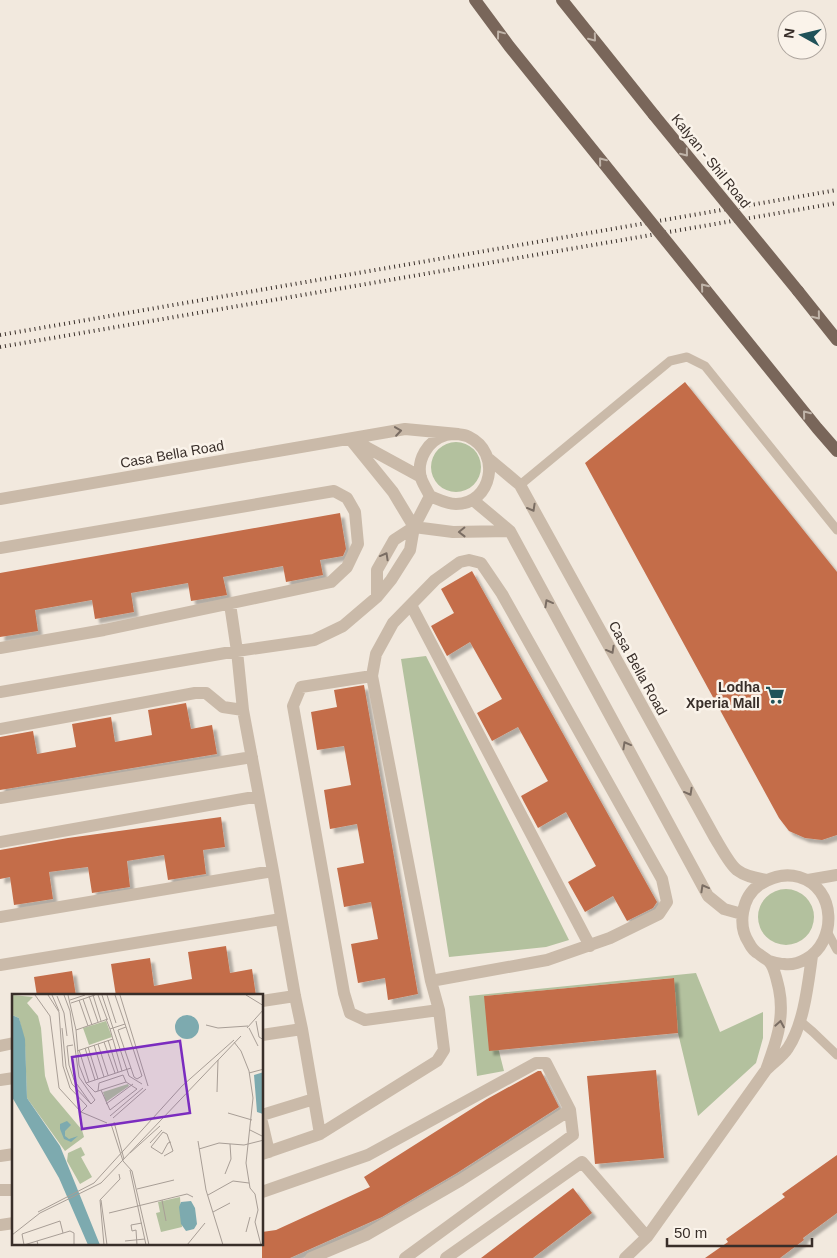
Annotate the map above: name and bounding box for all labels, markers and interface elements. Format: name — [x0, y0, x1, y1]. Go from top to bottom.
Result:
north arrow — [777, 10, 827, 60]
text: N — [780, 27, 798, 39]
one-way arrow — [497, 30, 506, 40]
one-way arrow — [587, 32, 595, 41]
street label: Kalyan - Shil Road — [668, 111, 754, 211]
one-way arrow — [679, 147, 687, 156]
one-way arrow — [599, 158, 607, 167]
one-way arrow — [700, 284, 709, 293]
one-way arrow — [812, 310, 820, 319]
one-way arrow — [803, 411, 811, 420]
one-way arrow — [394, 426, 402, 436]
street label: Casa Bella Road — [119, 437, 225, 471]
one-way arrow — [526, 502, 536, 511]
one-way arrow — [457, 527, 465, 537]
one-way arrow — [379, 553, 389, 562]
one-way arrow — [545, 599, 555, 608]
street label: Casa Bella Road — [606, 618, 670, 718]
one-way arrow — [605, 645, 615, 654]
place label: Lodha Xperia Mall — [686, 679, 760, 711]
supermarket icon: Lodha Xperia Mall — [764, 684, 786, 706]
one-way arrow — [622, 742, 632, 751]
one-way arrow — [683, 787, 693, 796]
one-way arrow — [700, 885, 710, 894]
inset map — [12, 994, 264, 1246]
one-way arrow — [774, 1019, 784, 1028]
scale bar — [667, 1216, 812, 1248]
text: 50 m — [674, 1224, 707, 1241]

